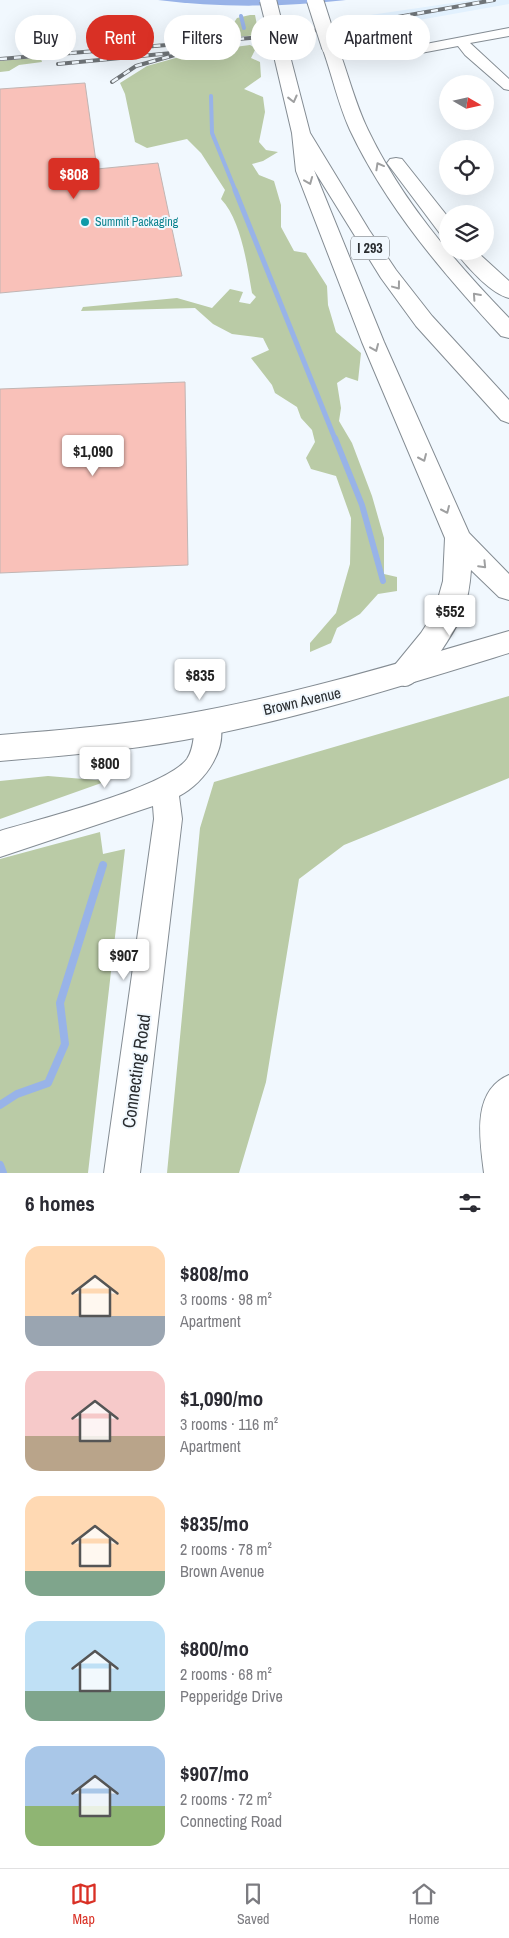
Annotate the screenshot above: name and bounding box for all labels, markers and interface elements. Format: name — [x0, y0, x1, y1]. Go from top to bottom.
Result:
chip: Buy — [15, 15, 76, 60]
chip: Rent — [86, 15, 154, 60]
chip: Filters — [164, 15, 241, 60]
chip: New — [251, 15, 316, 60]
chip: Apartment — [326, 15, 430, 60]
north arrow — [439, 75, 494, 130]
map controls — [439, 75, 494, 260]
one-way arrow — [287, 95, 298, 104]
button: locate — [439, 140, 494, 195]
pin: $808 — [44, 158, 104, 200]
one-way arrow — [375, 162, 385, 171]
text: $808 — [59, 163, 89, 185]
one-way arrow — [303, 176, 313, 185]
button: layers — [439, 205, 494, 260]
place label: Summit Packaging — [95, 214, 179, 230]
marker: Summit Packaging — [79, 216, 91, 228]
road number: I 293 — [351, 237, 389, 260]
one-way arrow — [391, 280, 400, 290]
one-way arrow — [473, 292, 482, 301]
one-way arrow — [369, 343, 380, 352]
pin: $1,090 — [52, 434, 134, 477]
text: $1,090 — [73, 440, 113, 462]
one-way arrow — [417, 453, 428, 462]
one-way arrow — [440, 505, 451, 514]
one-way arrow — [477, 559, 486, 568]
pin: $552 — [420, 594, 480, 637]
text: $552 — [435, 600, 465, 622]
pin: $835 — [170, 658, 230, 701]
text: $835 — [185, 664, 215, 686]
street label: Brown Avenue — [261, 682, 343, 720]
pin: $800 — [75, 746, 135, 789]
text: $800 — [90, 752, 120, 774]
pin: $907 — [94, 938, 154, 981]
text: $907 — [109, 944, 139, 966]
street label: Connecting Road — [116, 1012, 156, 1130]
text: 6 homes — [25, 1189, 95, 1218]
icon: filters — [456, 1189, 484, 1217]
text: $808/mo — [180, 1259, 249, 1288]
icon: home — [65, 1266, 125, 1326]
text: 3 rooms · 98 m² — [180, 1288, 272, 1310]
text: Apartment — [180, 1310, 241, 1332]
text: $1,090/mo — [180, 1384, 263, 1413]
icon: home — [65, 1391, 125, 1451]
text: 3 rooms · 116 m² — [180, 1413, 278, 1435]
text: Apartment — [180, 1435, 241, 1457]
text: $835/mo — [180, 1509, 249, 1538]
icon: home — [65, 1516, 125, 1576]
text: 2 rooms · 78 m² — [180, 1538, 272, 1560]
text: Brown Avenue — [180, 1560, 264, 1582]
text: $800/mo — [180, 1634, 249, 1663]
icon: home — [65, 1641, 125, 1701]
text: 2 rooms · 68 m² — [180, 1663, 272, 1685]
text: Pepperidge Drive — [180, 1685, 283, 1707]
text: $907/mo — [180, 1759, 249, 1788]
icon: home — [65, 1766, 125, 1826]
text: 2 rooms · 72 m² — [180, 1788, 272, 1810]
text: Connecting Road — [180, 1810, 282, 1832]
tab: Map — [70, 1880, 98, 1928]
tab: Saved — [237, 1880, 269, 1928]
tab: Home — [409, 1880, 439, 1928]

